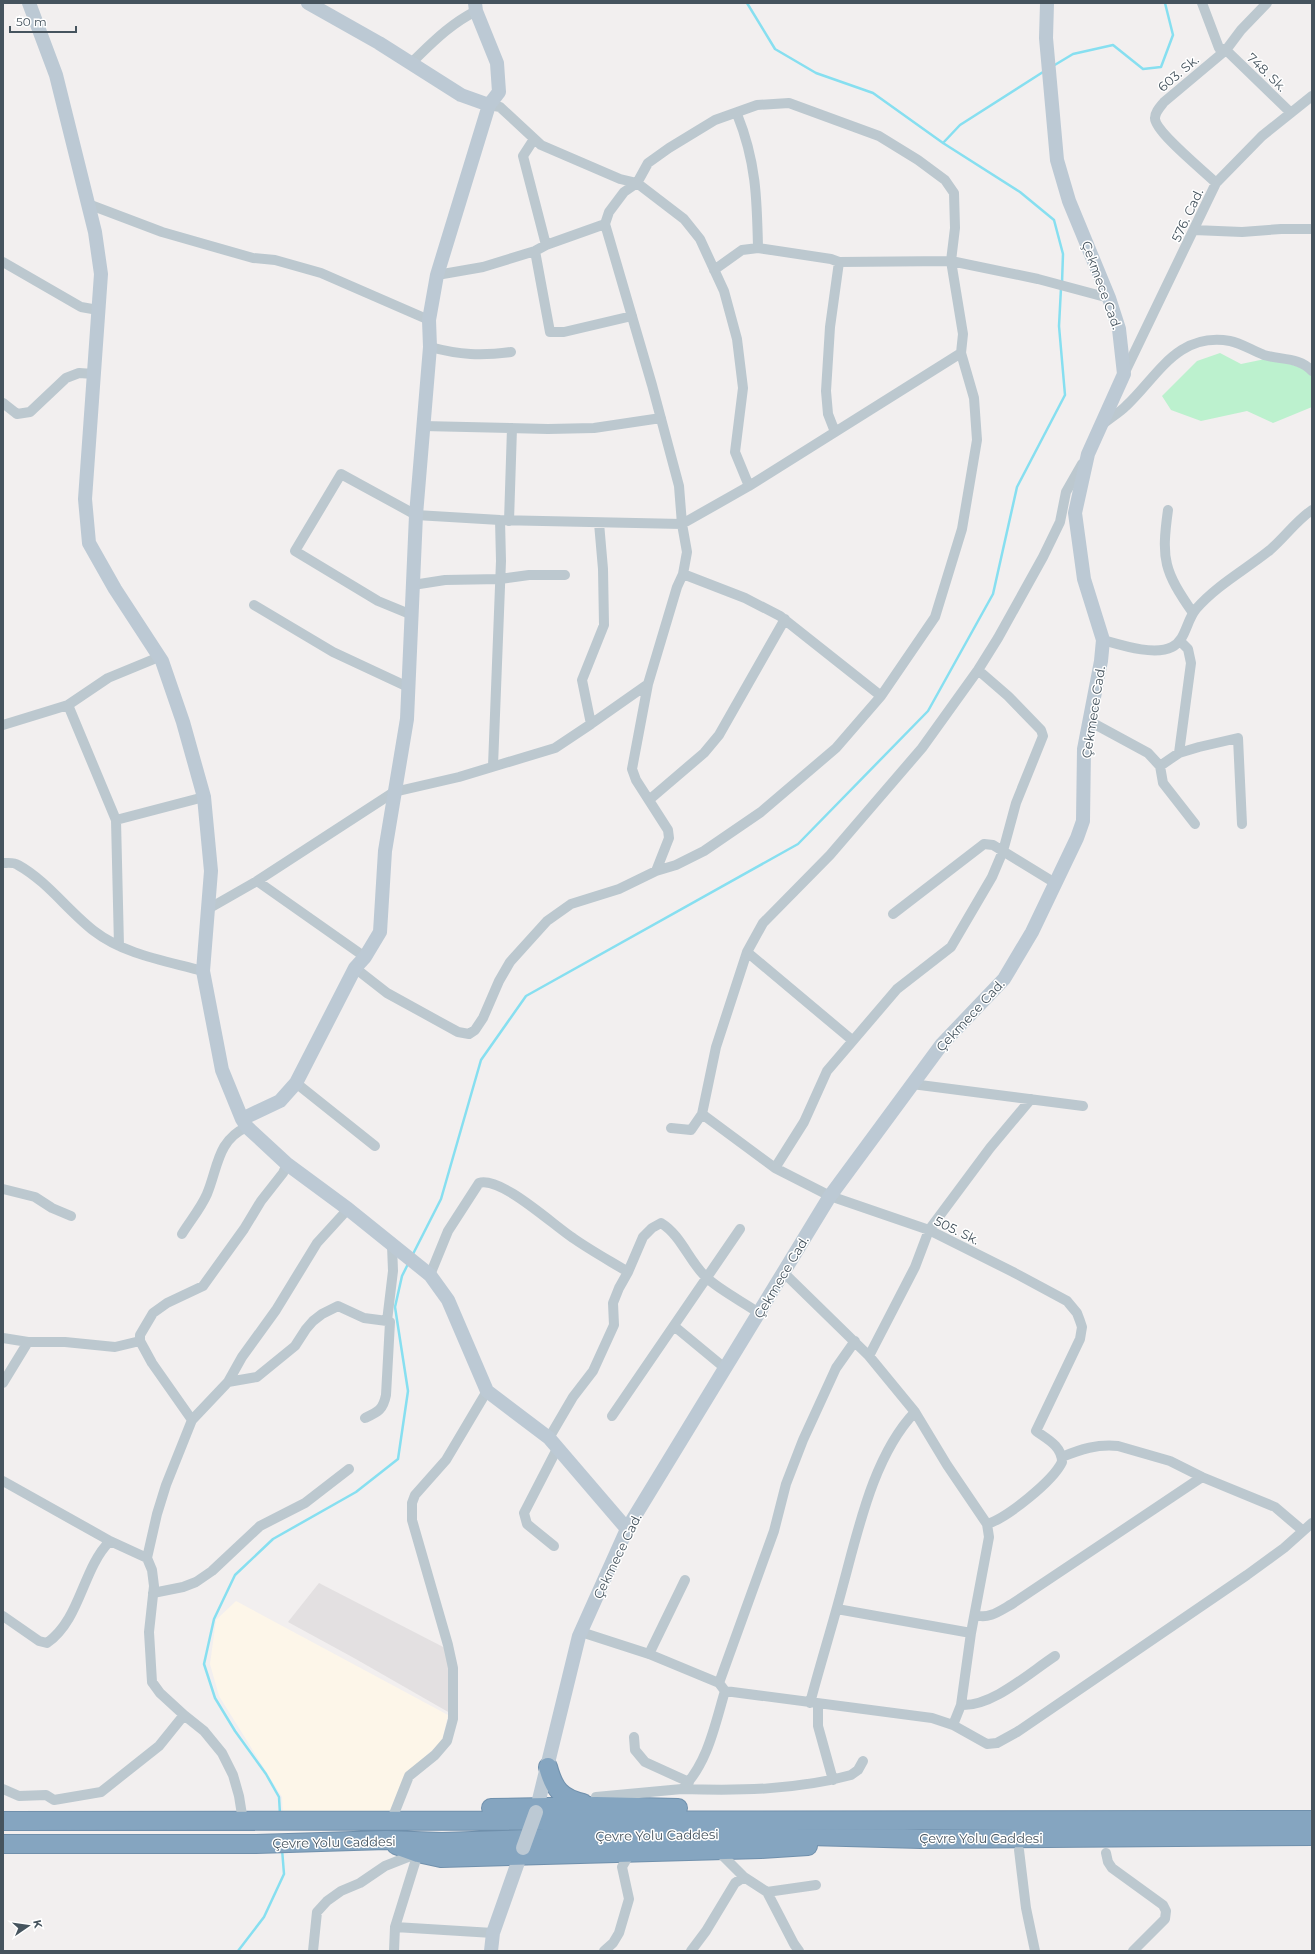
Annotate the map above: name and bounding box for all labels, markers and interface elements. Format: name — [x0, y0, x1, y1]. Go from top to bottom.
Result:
scale bar — [10, 8, 76, 34]
text: 50 m — [16, 14, 47, 29]
street label: 748. Sk. — [1244, 49, 1290, 95]
street label: 603. Sk. — [1154, 51, 1202, 95]
street label: 576. Cad. — [1168, 186, 1206, 244]
street label: Çekmece Cad. — [1079, 239, 1125, 332]
street label: Çekmece Cad. — [1078, 665, 1108, 759]
street label: Çekmece Cad. — [932, 975, 1008, 1054]
street label: 505. Sk. — [932, 1212, 982, 1248]
street label: Çekmece Cad. — [750, 1233, 812, 1321]
street label: Çekmece Cad. — [589, 1511, 645, 1601]
street label: Çevre Yolu Caddesi — [595, 1826, 719, 1844]
street label: Çevre Yolu Caddesi — [919, 1830, 1043, 1846]
street label: Çevre Yolu Caddesi — [272, 1833, 396, 1851]
north arrow — [8, 1906, 48, 1946]
text: K — [30, 1918, 46, 1930]

